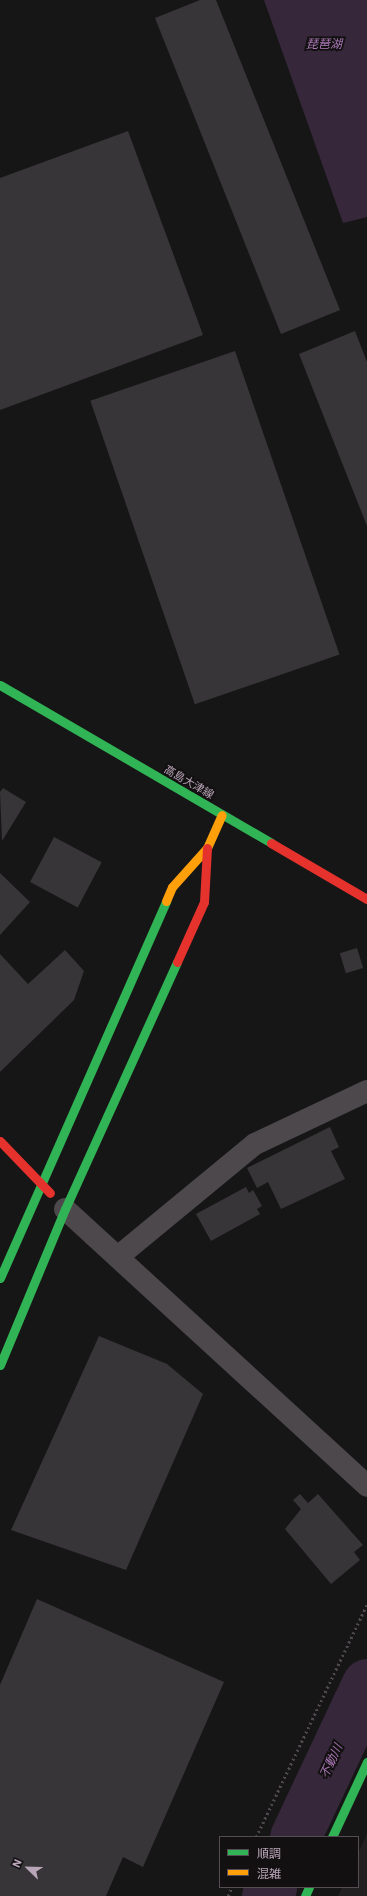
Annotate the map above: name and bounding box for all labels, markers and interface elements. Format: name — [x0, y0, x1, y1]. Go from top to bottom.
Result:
water label: 琵琶湖 — [306, 37, 342, 51]
street label: 高島大津線 — [162, 763, 216, 801]
water label: 不動川 — [317, 1742, 345, 1780]
legend — [219, 1836, 359, 1888]
text: 順調 — [257, 1846, 281, 1861]
north arrow — [8, 1848, 48, 1888]
text: N — [9, 1857, 25, 1870]
text: 混雑 — [257, 1866, 281, 1881]

